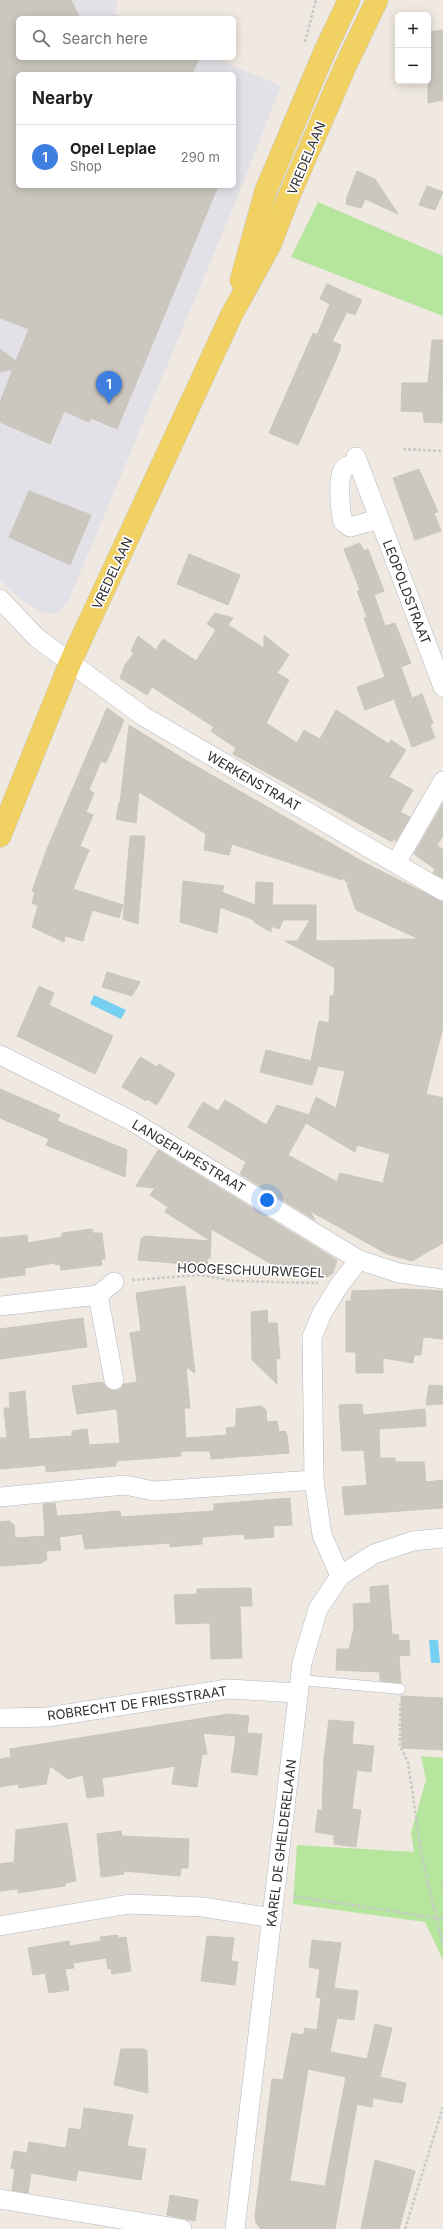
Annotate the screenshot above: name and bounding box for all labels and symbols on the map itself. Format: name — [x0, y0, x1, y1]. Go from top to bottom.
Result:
street label: VREDELAAN — [283, 119, 329, 197]
pin: 1 — [96, 371, 122, 404]
street label: VREDELAAN — [88, 534, 136, 612]
street label: LEOPOLDSTRAAT — [380, 538, 434, 646]
street label: WERKENSTRAAT — [204, 748, 304, 814]
street label: LANGEPIJPESTRAAT — [129, 1116, 249, 1196]
your location — [257, 1190, 277, 1210]
street label: HOOGESCHUURWEGEL — [177, 1259, 325, 1281]
street label: ROBRECHT DE FRIESSTRAAT — [46, 1682, 228, 1724]
street label: KAREL DE GHELDERELAAN — [263, 1758, 299, 1928]

